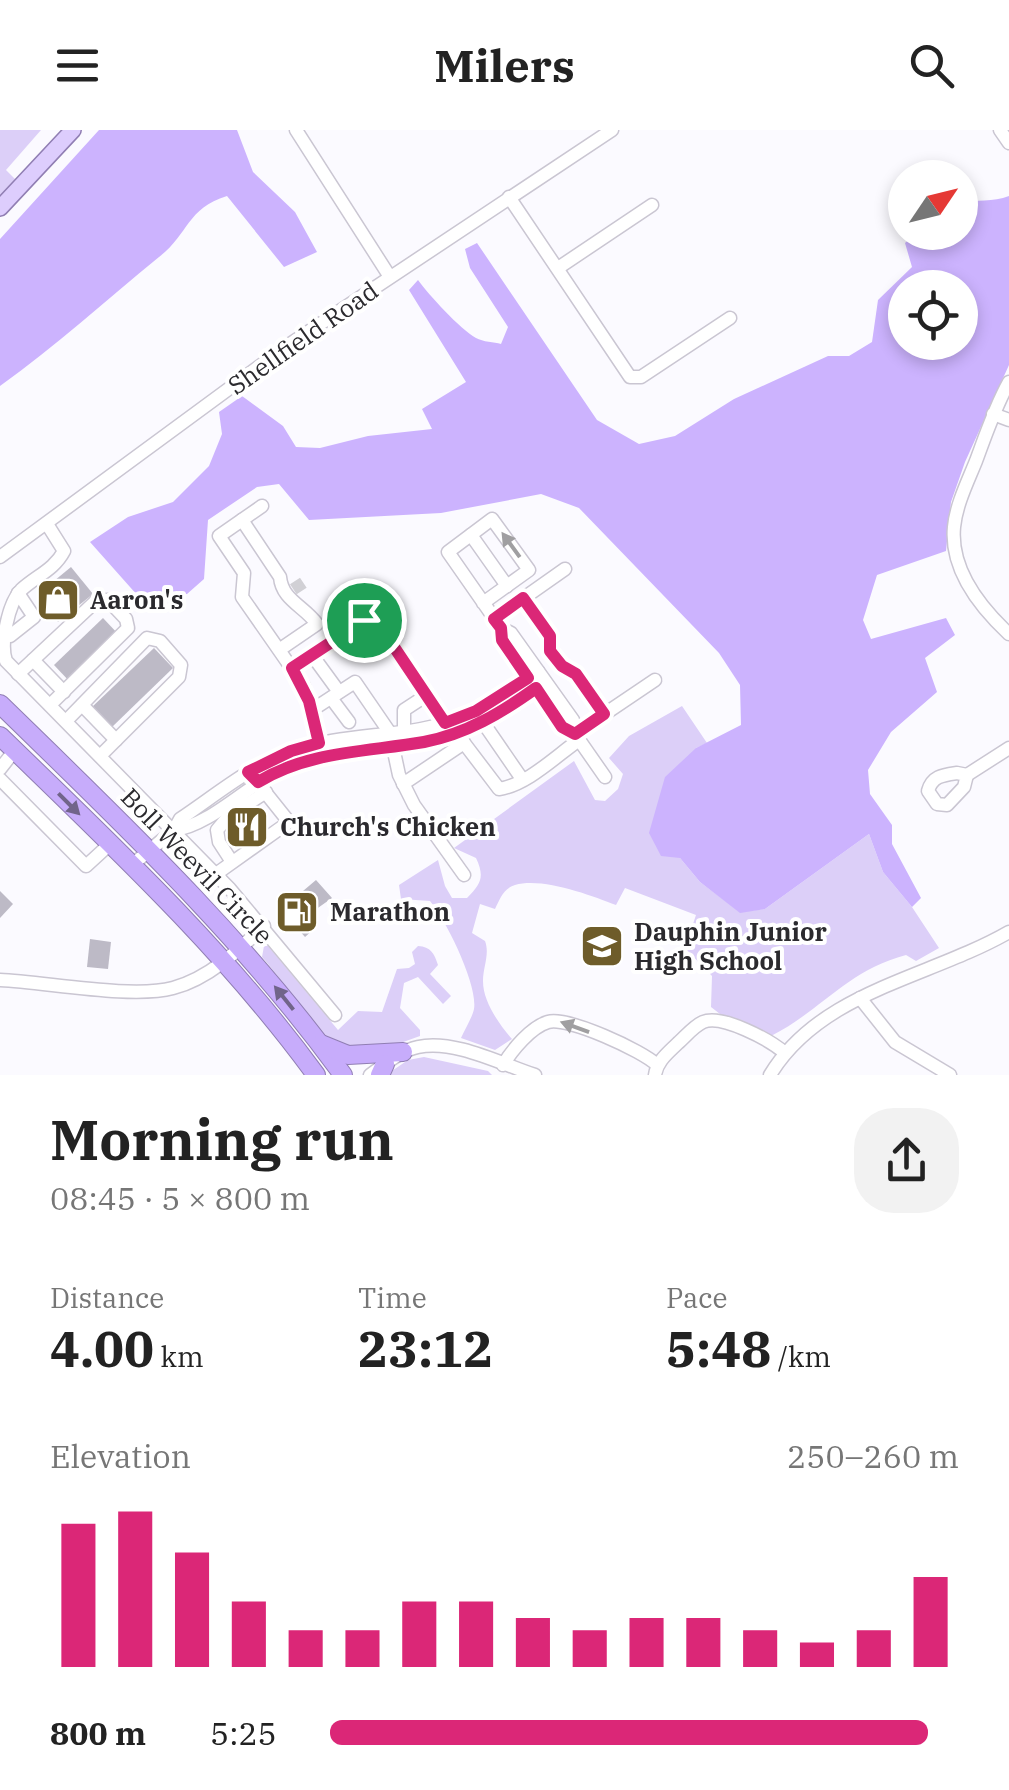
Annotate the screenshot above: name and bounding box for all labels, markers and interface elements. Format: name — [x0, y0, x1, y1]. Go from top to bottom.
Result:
text: Milers — [434, 36, 575, 94]
icon: menu — [50, 38, 105, 93]
icon: search — [904, 38, 959, 93]
north arrow — [888, 160, 978, 250]
map controls — [888, 160, 978, 360]
button: locate — [888, 270, 978, 360]
street label: Shellfield Road — [221, 274, 384, 402]
one-way arrow — [501, 532, 521, 558]
shop icon: Aaron's — [35, 577, 81, 623]
pin — [322, 578, 407, 663]
place label: Aaron's — [90, 583, 184, 616]
icon: arrive — [337, 593, 392, 648]
street label: Boll Weevil Circle — [114, 780, 280, 951]
one-way arrow — [57, 792, 81, 816]
restaurant icon: Church's Chicken — [224, 804, 270, 850]
place label: Church's Chicken — [280, 810, 496, 843]
fuel station icon: Marathon — [274, 889, 320, 935]
place label: Marathon — [330, 895, 450, 928]
place label: Dauphin Junior High School — [634, 915, 828, 977]
school or university icon: Dauphin Junior High School — [579, 923, 625, 969]
one-way arrow — [274, 985, 295, 1010]
one-way arrow — [560, 1019, 590, 1034]
text: Morning run — [50, 1104, 394, 1175]
button: share — [854, 1108, 959, 1213]
text: 08:45 · 5 × 800 m — [50, 1177, 310, 1219]
text: Distance — [50, 1279, 164, 1316]
text: Time — [358, 1279, 427, 1316]
text: Pace — [666, 1279, 728, 1316]
text: 4.00 — [50, 1316, 154, 1381]
text: 23:12 — [358, 1316, 493, 1381]
text: 5:48 — [666, 1316, 771, 1381]
text: km — [154, 1338, 204, 1375]
text: /km — [771, 1338, 831, 1375]
text: Elevation — [50, 1435, 191, 1477]
text: 250–260 m — [787, 1435, 959, 1477]
text: 800 m — [50, 1712, 146, 1754]
text: 5:25 — [210, 1712, 277, 1754]

